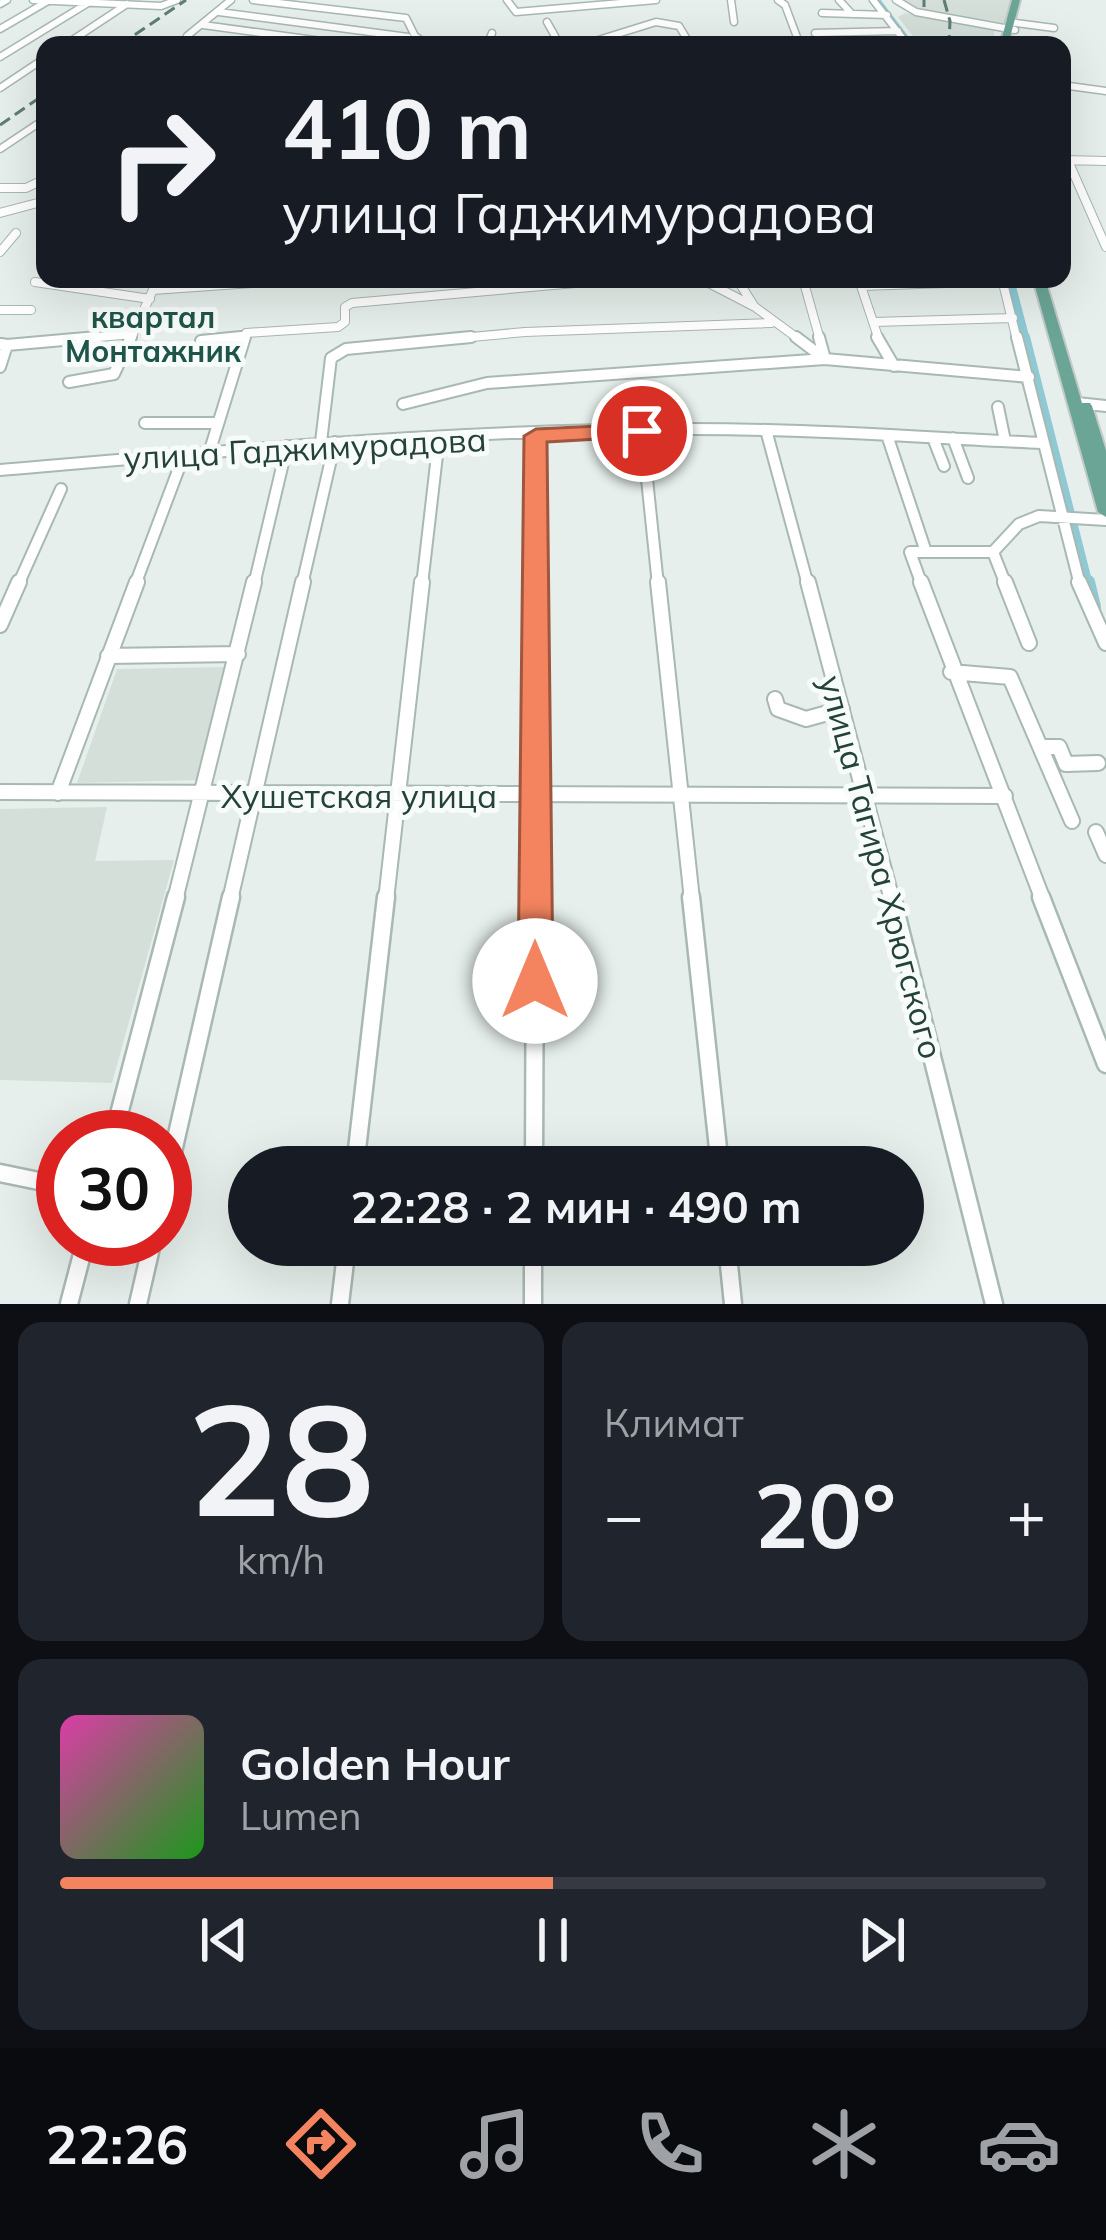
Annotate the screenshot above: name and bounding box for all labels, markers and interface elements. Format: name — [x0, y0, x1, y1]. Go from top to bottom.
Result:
text: 410 m — [282, 75, 532, 180]
icon: right — [84, 84, 240, 240]
text: улица Гаджимурадова — [282, 179, 876, 247]
district label: квартал Монтажник — [65, 298, 242, 370]
pin — [591, 380, 693, 482]
icon: arrive — [609, 398, 675, 464]
street label: улица Гаджимурадова — [123, 418, 487, 478]
street label: улица Тагира Хрюгского — [811, 671, 953, 1063]
street label: Хушетская улица — [221, 775, 497, 816]
position arrow — [472, 918, 598, 1044]
speed limit sign: 30 — [36, 1110, 192, 1266]
text: 22:28 · 2 мин · 490 m — [350, 1178, 802, 1234]
text: 28 — [187, 1359, 375, 1555]
text: Климат — [604, 1398, 744, 1447]
text: 20° — [754, 1458, 896, 1571]
text: − — [604, 1473, 644, 1556]
text: + — [1006, 1473, 1046, 1556]
text: km/h — [237, 1535, 325, 1584]
text: Golden Hour — [240, 1735, 510, 1791]
text: Lumen — [240, 1791, 362, 1840]
icon: previous — [191, 1907, 257, 1973]
icon: pause — [520, 1907, 586, 1973]
icon: next — [849, 1907, 915, 1973]
icon: directions — [279, 2102, 363, 2186]
icon: music — [453, 2102, 537, 2186]
icon: phone — [628, 2102, 712, 2186]
icon: climate — [802, 2102, 886, 2186]
icon: car — [977, 2102, 1061, 2186]
text: 22:26 — [45, 2110, 188, 2178]

